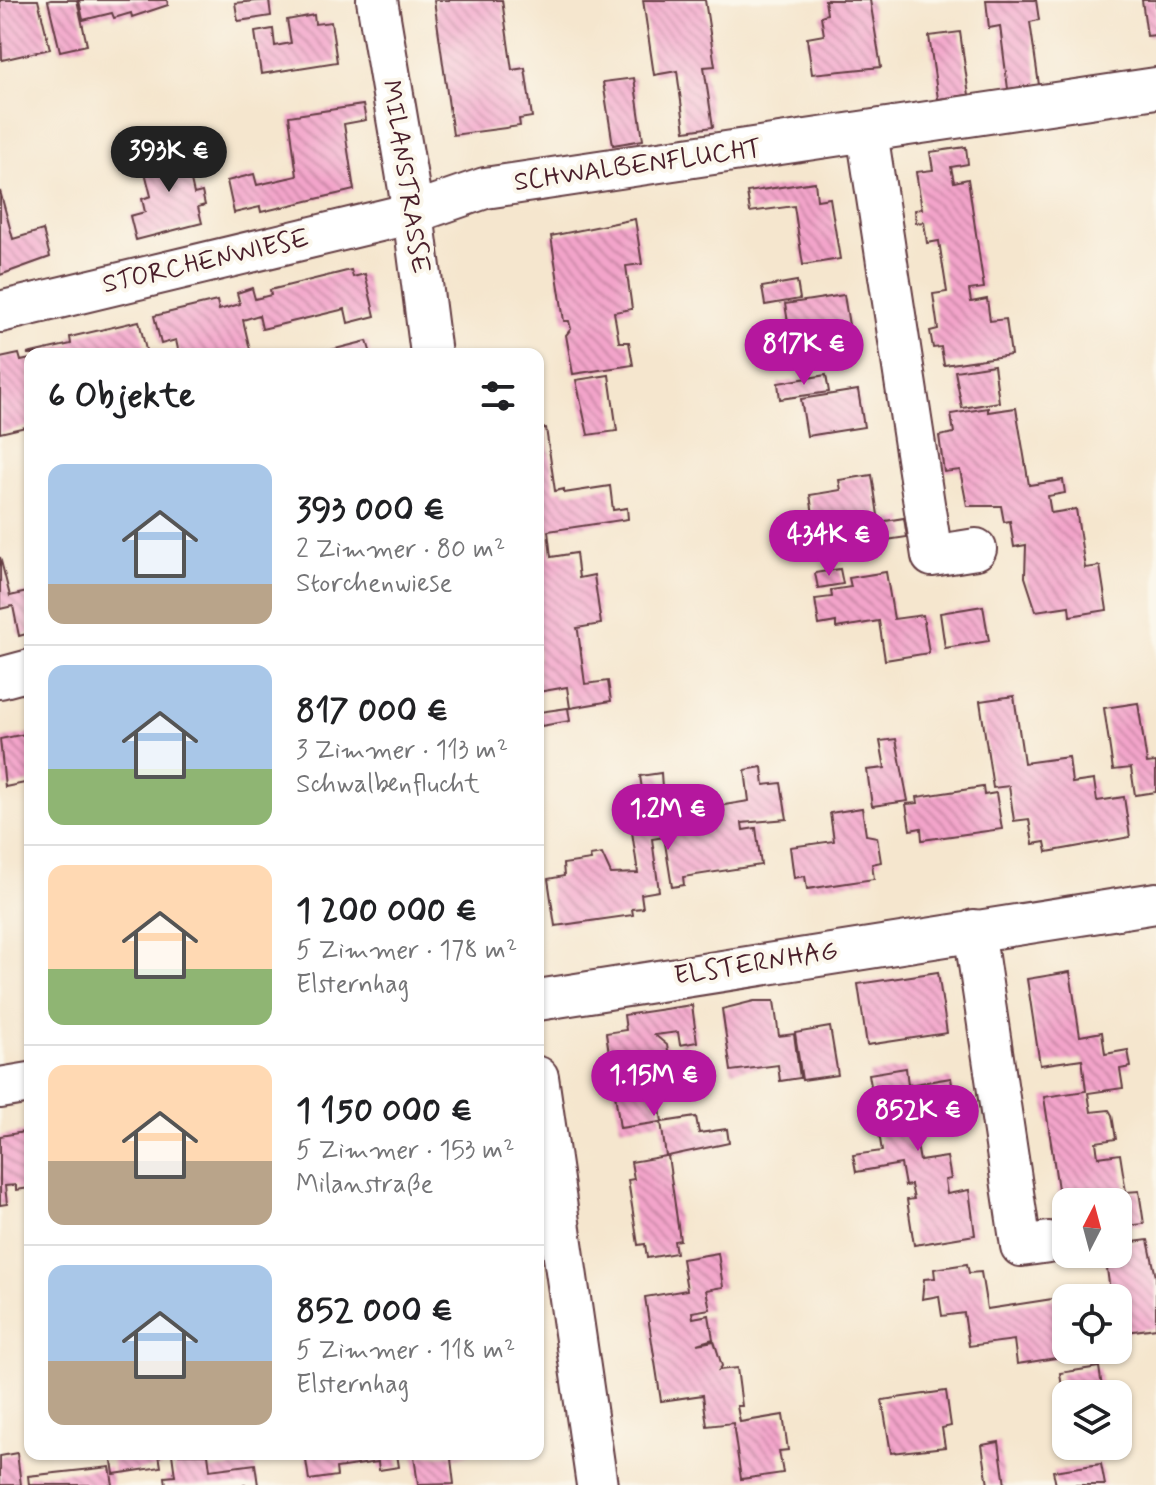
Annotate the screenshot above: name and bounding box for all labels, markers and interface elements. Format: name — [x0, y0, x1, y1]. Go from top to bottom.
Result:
street label: MILANSTRASSE — [373, 78, 437, 276]
pin: 393K € — [104, 126, 234, 194]
street label: SCHWALBENFLUCHT — [512, 132, 764, 200]
text: 393K € — [129, 135, 209, 169]
street label: STORCHENWIESE — [99, 222, 313, 302]
pin: 817K € — [739, 319, 869, 387]
text: 817K € — [763, 328, 845, 362]
text: 6 Objekte — [48, 374, 195, 419]
icon: filters — [476, 374, 520, 418]
text: 393 000 € — [296, 488, 445, 533]
icon: home — [112, 496, 208, 592]
pin: 434K € — [764, 510, 894, 578]
text: 434K € — [787, 519, 871, 553]
text: 2 Zimmer · 80 m² — [296, 533, 505, 567]
text: Storchenwiese — [296, 567, 452, 601]
text: 817 000 € — [296, 689, 448, 734]
icon: home — [112, 697, 208, 793]
text: 3 Zimmer · 113 m² — [296, 734, 508, 768]
text: Schwalbenflucht — [296, 768, 480, 802]
pin: 1.2M € — [603, 784, 733, 852]
text: 1.2M € — [630, 793, 706, 827]
text: 1 200 000 € — [296, 889, 477, 934]
icon: home — [112, 897, 208, 993]
text: 5 Zimmer · 178 m² — [296, 934, 517, 968]
street label: ELSTERNHAG — [672, 934, 840, 994]
text: Elsternhag — [296, 968, 409, 1002]
pin: 1.15M € — [580, 1050, 728, 1118]
text: 1.15M € — [609, 1059, 699, 1093]
pin: 852K € — [853, 1085, 983, 1153]
text: 1 150 000 € — [296, 1089, 473, 1134]
text: 852K € — [875, 1094, 961, 1128]
icon: home — [112, 1097, 208, 1193]
text: 5 Zimmer · 153 m² — [296, 1134, 515, 1168]
text: Milanstraße — [296, 1168, 433, 1202]
north arrow — [1052, 1188, 1132, 1268]
map controls — [1052, 1188, 1132, 1460]
button: locate — [1052, 1284, 1132, 1364]
text: 852 000 € — [296, 1289, 453, 1334]
icon: home — [112, 1297, 208, 1393]
text: 5 Zimmer · 118 m² — [296, 1334, 515, 1368]
text: Elsternhag — [296, 1368, 409, 1402]
button: layers — [1052, 1380, 1132, 1460]

